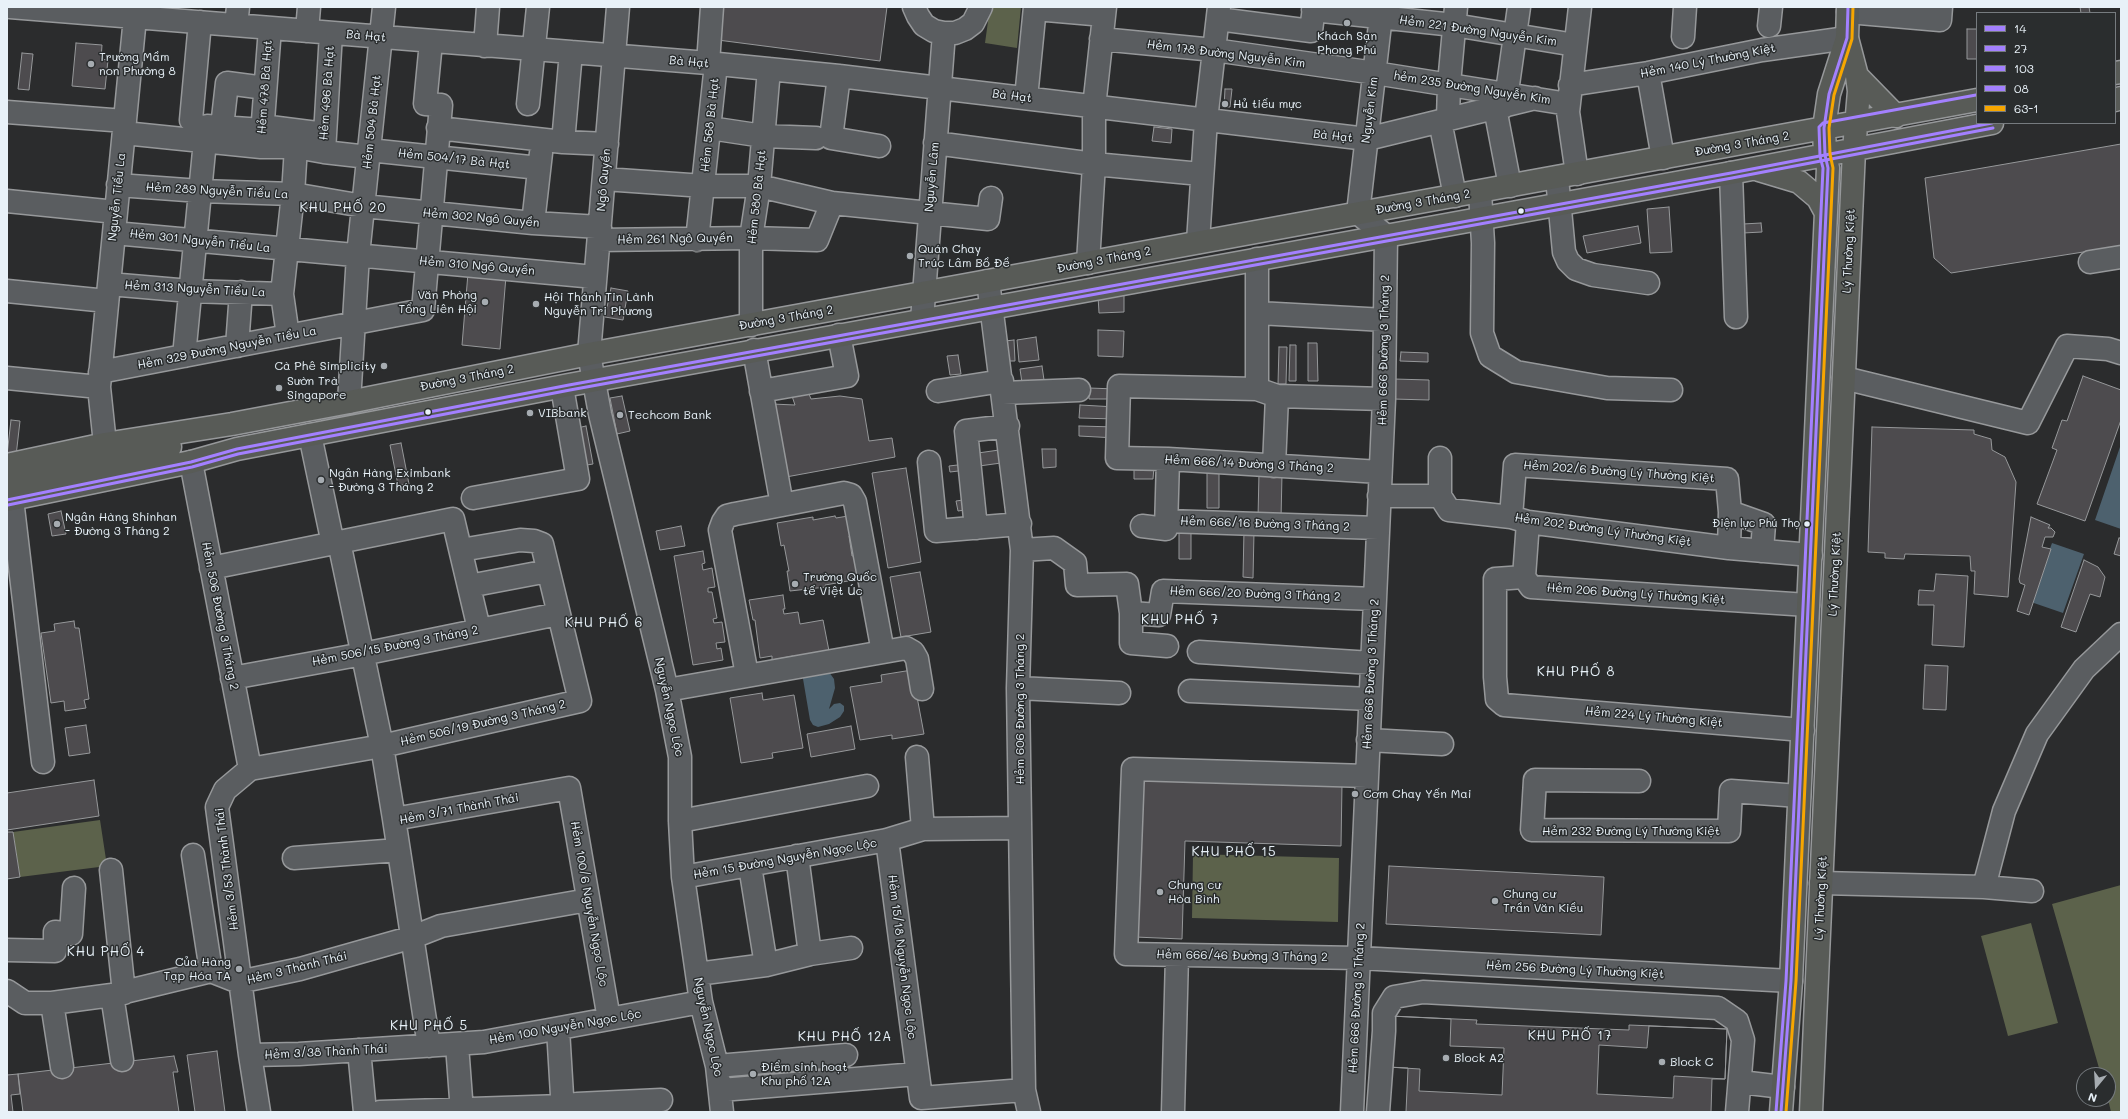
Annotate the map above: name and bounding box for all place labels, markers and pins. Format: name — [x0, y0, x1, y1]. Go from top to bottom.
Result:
marker: Khách Sạn Phong Phú — [1342, 18, 1352, 28]
place label: Khách Sạn Phong Phú — [1317, 29, 1377, 57]
place label: Trường Mầm non Phường 8 — [99, 50, 176, 78]
marker: Trường Mầm non Phường 8 — [86, 59, 96, 69]
place label: Hủ tiếu mực — [1233, 97, 1302, 111]
marker: Hủ tiếu mực — [1220, 99, 1230, 109]
unlabelled marker — [1516, 206, 1526, 216]
place label: Quán Chay Trúc Lâm Bồ Đề — [918, 242, 1010, 270]
marker: Quán Chay Trúc Lâm Bồ Đề — [905, 251, 915, 261]
place label: Văn Phòng Tổng Liên Hội — [399, 288, 477, 316]
place label: Hội Thánh Tin Lành Nguyễn Tri Phương — [544, 290, 653, 318]
marker: Văn Phòng Tổng Liên Hội — [480, 297, 490, 307]
marker: Hội Thánh Tin Lành Nguyễn Tri Phương — [531, 299, 541, 309]
place label: Cà Phê Simplicity — [274, 359, 376, 373]
marker: Cà Phê Simplicity — [379, 361, 389, 371]
place label: Sườn Trà Singapore — [287, 374, 346, 402]
marker: Sườn Trà Singapore — [274, 383, 284, 393]
place label: VIBbank — [538, 406, 587, 420]
unlabelled marker — [423, 407, 433, 417]
marker: VIBbank — [525, 408, 535, 418]
place label: Techcom Bank — [628, 408, 711, 422]
marker: Techcom Bank — [615, 410, 625, 420]
place label: Ngân Hàng Eximbank - Đường 3 Tháng 2 — [329, 466, 451, 494]
marker: Ngân Hàng Eximbank - Đường 3 Tháng 2 — [316, 475, 326, 485]
place label: Ngân Hàng Shinhan - Đường 3 Tháng 2 — [65, 510, 177, 538]
place label: Điện lực Phú Thọ — [1712, 517, 1800, 531]
marker: Ngân Hàng Shinhan - Đường 3 Tháng 2 — [52, 519, 62, 529]
marker: Điện lực Phú Thọ — [1802, 519, 1812, 529]
place label: Trường Quốc tế Việt Úc — [803, 570, 877, 598]
marker: Trường Quốc tế Việt Úc — [790, 579, 800, 589]
place label: Cơm Chay Yến Mai — [1363, 787, 1471, 801]
marker: Cơm Chay Yến Mai — [1350, 789, 1360, 799]
place label: Chung cư Hòa Bình — [1168, 878, 1221, 906]
marker: Chung cư Hòa Bình — [1155, 887, 1165, 897]
place label: Chung cư Trần Văn Kiều — [1503, 887, 1583, 915]
marker: Chung cư Trần Văn Kiều — [1490, 896, 1500, 906]
place label: Của Hàng Tạp Hóa TA — [164, 955, 231, 983]
marker: Của Hàng Tạp Hóa TA — [234, 964, 244, 974]
place label: Block A2 — [1454, 1051, 1504, 1065]
marker: Block A2 — [1441, 1053, 1451, 1063]
place label: Block C — [1670, 1055, 1713, 1069]
marker: Block C — [1657, 1057, 1667, 1067]
place label: Điểm sinh hoạt Khu phố 12A — [761, 1060, 848, 1088]
marker: Điểm sinh hoạt Khu phố 12A — [748, 1069, 758, 1079]

